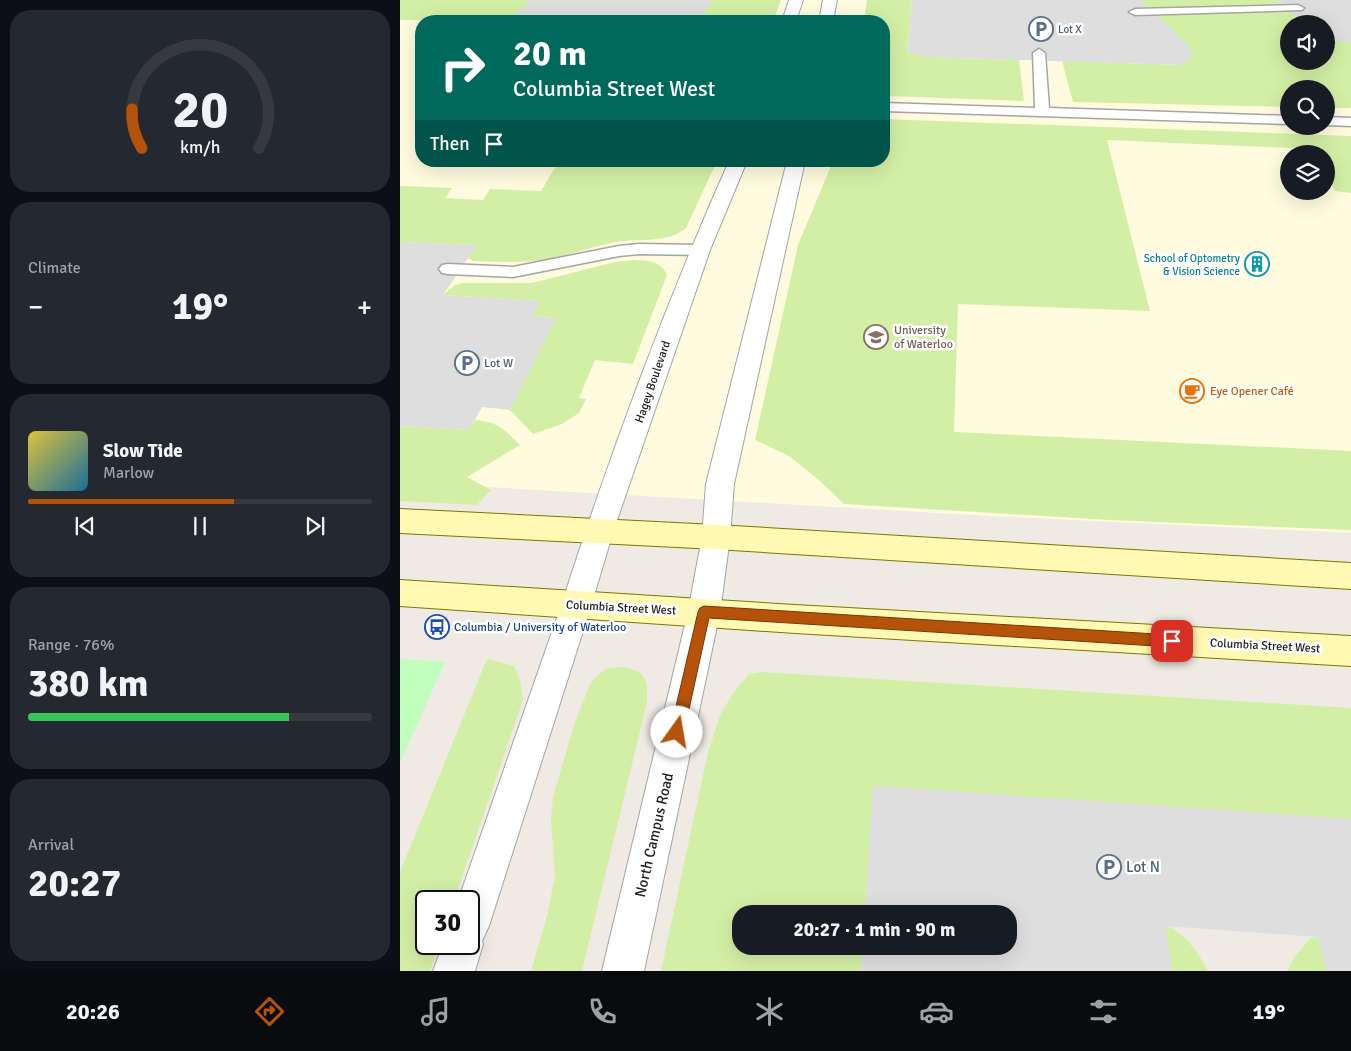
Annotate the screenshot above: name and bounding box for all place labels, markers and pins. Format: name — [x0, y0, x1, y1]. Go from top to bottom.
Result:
parking icon: Lot X — [1028, 16, 1054, 42]
place label: Lot X — [1058, 23, 1082, 36]
building icon: School of Optometry & Vision Science — [1244, 251, 1270, 277]
place label: School of Optometry & Vision Science — [1144, 252, 1241, 278]
place label: University of Waterloo — [894, 323, 953, 352]
school or university icon: University of Waterloo — [863, 324, 889, 350]
parking icon: Lot W — [454, 350, 480, 376]
place label: Lot W — [484, 356, 513, 371]
cafe icon: Eye Opener Café — [1179, 378, 1205, 404]
place label: Eye Opener Café — [1210, 384, 1294, 399]
bus stop icon: Columbia / University of Waterloo — [424, 614, 450, 640]
place label: Columbia / University of Waterloo — [454, 620, 626, 635]
pin — [1151, 620, 1193, 662]
parking icon: Lot N — [1096, 854, 1122, 880]
place label: Lot N — [1126, 858, 1160, 876]

